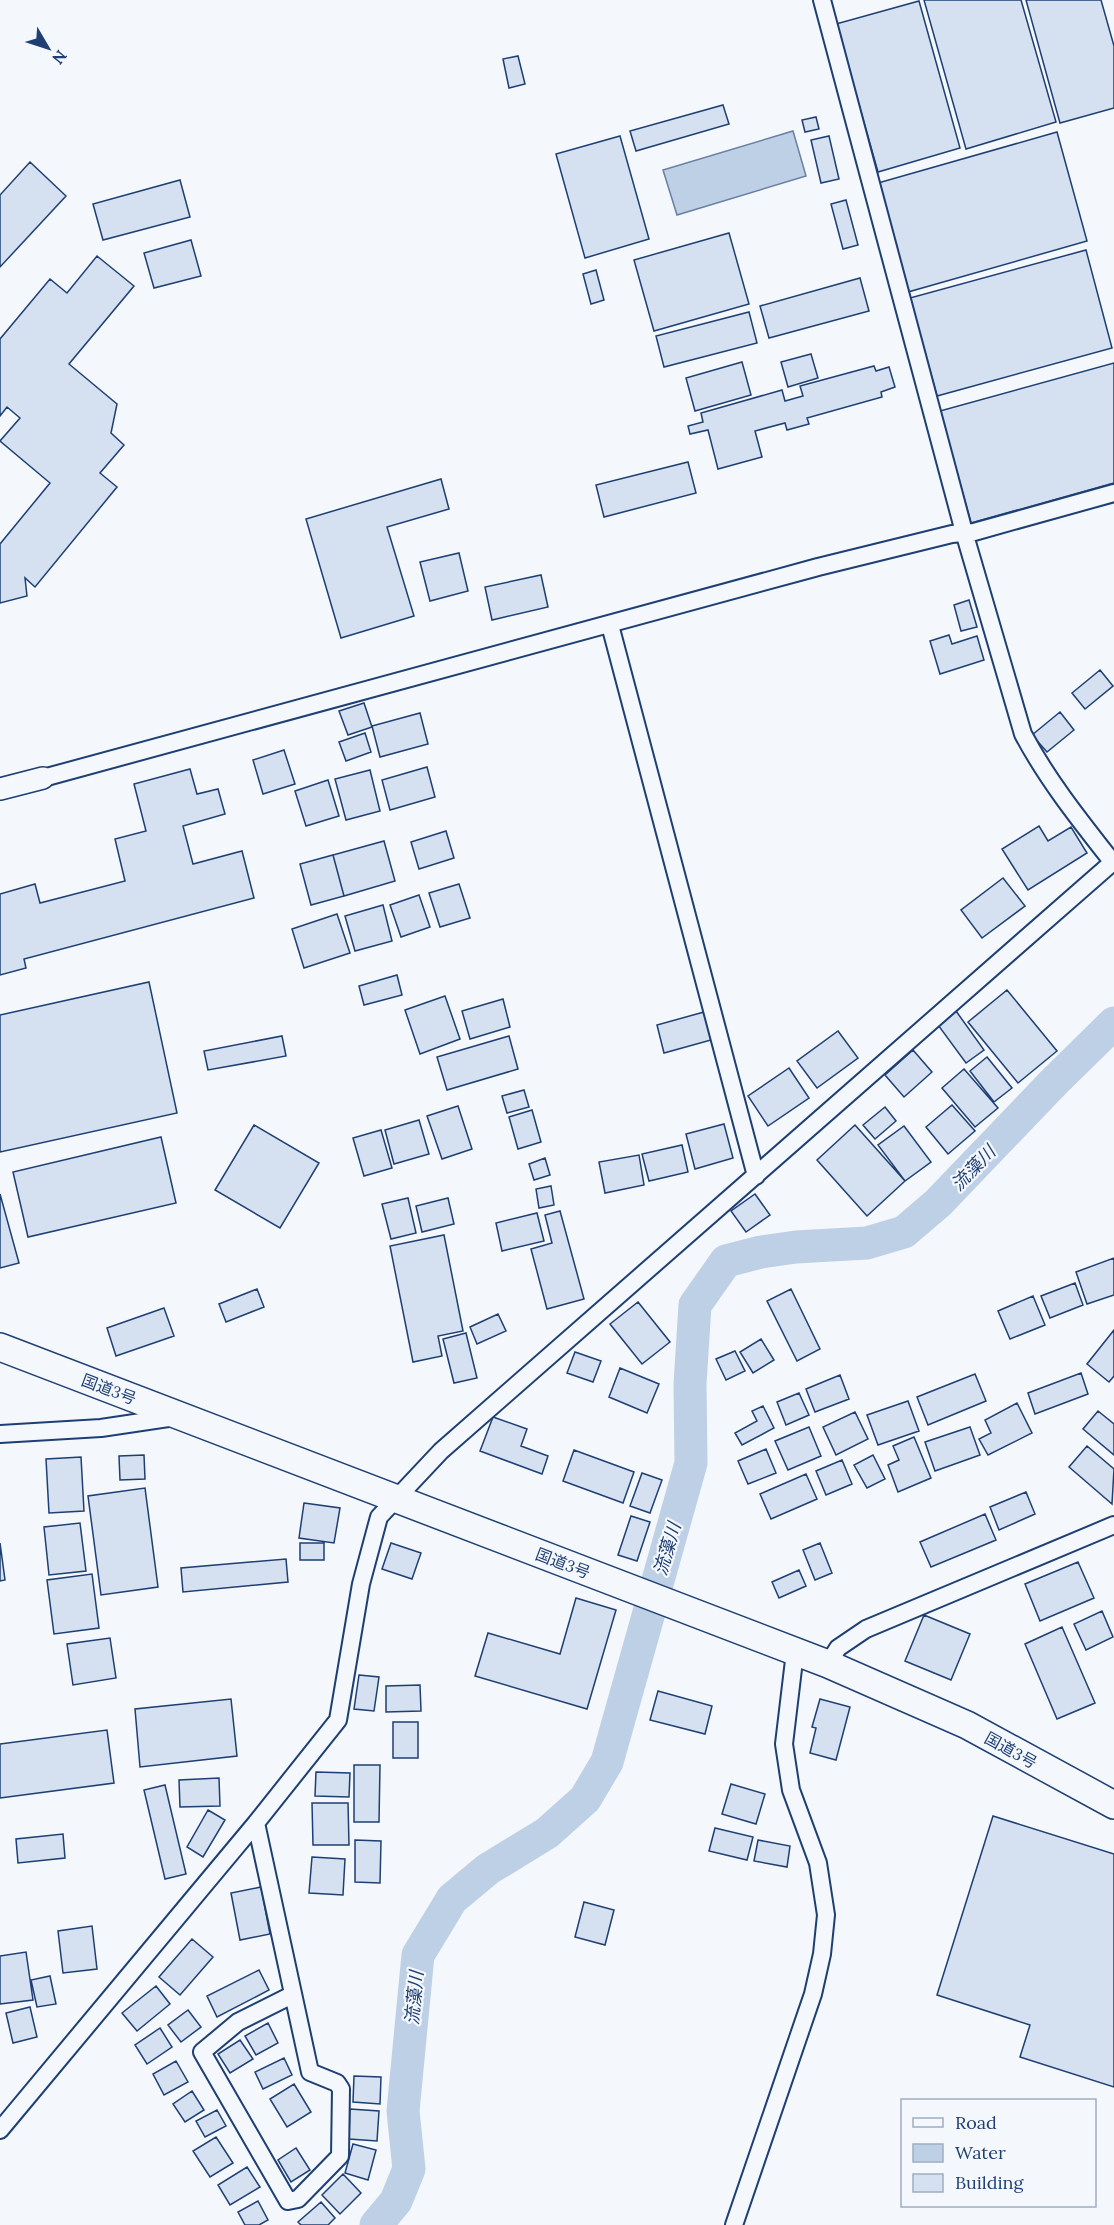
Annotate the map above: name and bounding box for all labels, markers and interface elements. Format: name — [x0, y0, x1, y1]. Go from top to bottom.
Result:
north arrow — [18, 18, 78, 78]
text: N — [48, 46, 71, 69]
water label: 流藻川 — [946, 1139, 1001, 1195]
street label: 国道3号 — [79, 1369, 139, 1409]
water label: 流藻川 — [649, 1518, 686, 1578]
street label: 国道3号 — [533, 1543, 593, 1583]
street label: 国道3号 — [981, 1727, 1041, 1773]
water label: 流藻川 — [400, 1968, 428, 2026]
legend — [901, 2099, 1096, 2207]
text: Road — [955, 2111, 997, 2134]
text: Water — [955, 2141, 1006, 2164]
text: Building — [955, 2171, 1025, 2194]

